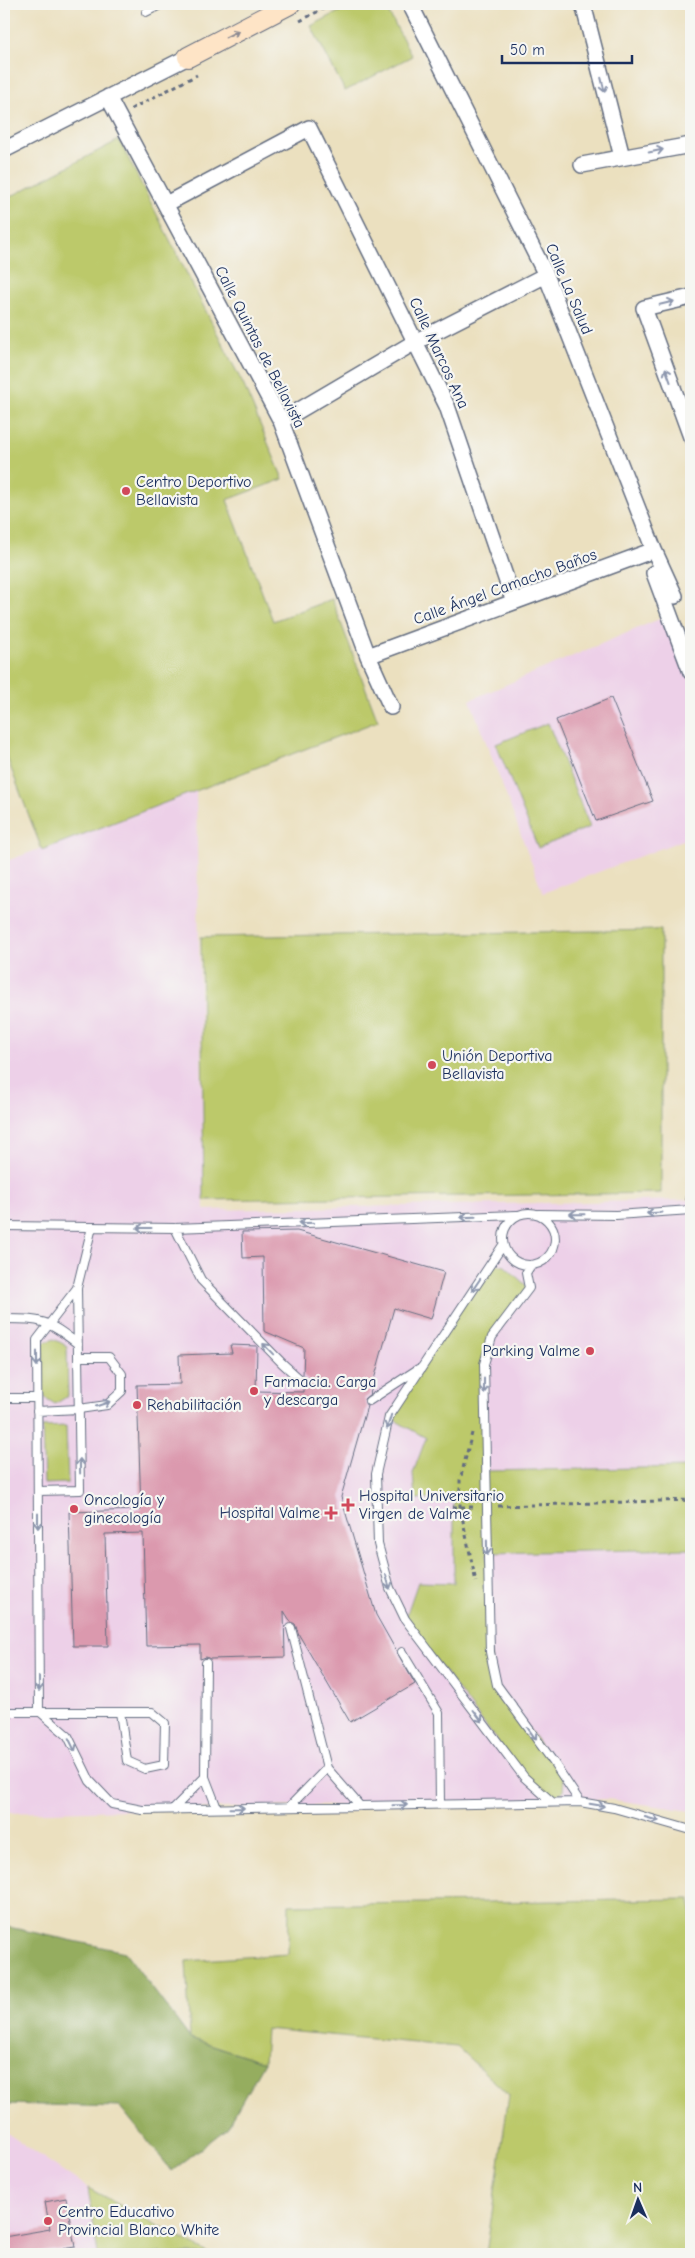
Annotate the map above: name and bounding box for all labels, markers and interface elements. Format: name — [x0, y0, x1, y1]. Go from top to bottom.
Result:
one-way arrow — [224, 29, 239, 39]
scale bar — [502, 32, 632, 64]
text: 50 m — [510, 41, 545, 59]
one-way arrow — [599, 76, 608, 92]
one-way arrow — [648, 146, 664, 155]
street label: Calle La Salud — [542, 241, 596, 337]
street label: Calle Quintas de Bellavista — [211, 263, 309, 431]
street label: Calle Marcos Ana — [405, 295, 473, 411]
one-way arrow — [659, 298, 675, 307]
one-way arrow — [663, 368, 672, 383]
place label: Centro Deportivo Bellavista — [136, 473, 252, 509]
marker: Centro Deportivo Bellavista — [120, 485, 132, 497]
street label: Calle Ángel Camacho Baños — [411, 544, 599, 629]
place label: Unión Deportiva Bellavista — [442, 1047, 552, 1083]
marker: Unión Deportiva Bellavista — [426, 1059, 438, 1071]
one-way arrow — [646, 1208, 662, 1217]
one-way arrow — [569, 1210, 585, 1219]
one-way arrow — [461, 1212, 477, 1222]
one-way arrow — [298, 1218, 314, 1228]
one-way arrow — [136, 1223, 152, 1233]
one-way arrow — [470, 1278, 481, 1292]
place label: Parking Valme — [482, 1342, 580, 1360]
one-way arrow — [261, 1343, 274, 1355]
marker: Parking Valme — [584, 1345, 596, 1357]
one-way arrow — [32, 1350, 42, 1366]
place label: Farmacia. Carga y descarga — [263, 1373, 377, 1409]
one-way arrow — [479, 1377, 488, 1393]
marker: Farmacia. Carga y descarga — [248, 1385, 260, 1397]
place label: Rehabilitación — [147, 1396, 242, 1414]
one-way arrow — [95, 1399, 110, 1408]
marker: Rehabilitación — [131, 1399, 143, 1411]
one-way arrow — [383, 1414, 393, 1430]
one-way arrow — [75, 1458, 85, 1474]
place label: Hospital Universitario Virgen de Valme — [359, 1487, 504, 1523]
place label: Oncología y ginecología — [84, 1491, 165, 1527]
marker: Hospital Universitario Virgen de Valme — [341, 1498, 355, 1512]
marker: Oncología y ginecología — [68, 1503, 80, 1515]
place label: Hospital Valme — [219, 1504, 320, 1522]
marker: Hospital Valme — [324, 1506, 338, 1520]
one-way arrow — [33, 1512, 43, 1529]
one-way arrow — [482, 1540, 491, 1556]
one-way arrow — [384, 1573, 394, 1589]
one-way arrow — [34, 1675, 44, 1691]
one-way arrow — [473, 1709, 483, 1723]
one-way arrow — [527, 1727, 537, 1741]
one-way arrow — [68, 1738, 78, 1753]
one-way arrow — [391, 1800, 407, 1809]
one-way arrow — [588, 1801, 604, 1811]
one-way arrow — [228, 1803, 245, 1813]
one-way arrow — [644, 1815, 660, 1824]
north arrow — [612, 2176, 662, 2226]
text: N — [633, 2179, 642, 2196]
place label: Centro Educativo Provincial Blanco White — [58, 2203, 219, 2239]
marker: Centro Educativo Provincial Blanco White — [42, 2215, 54, 2227]

